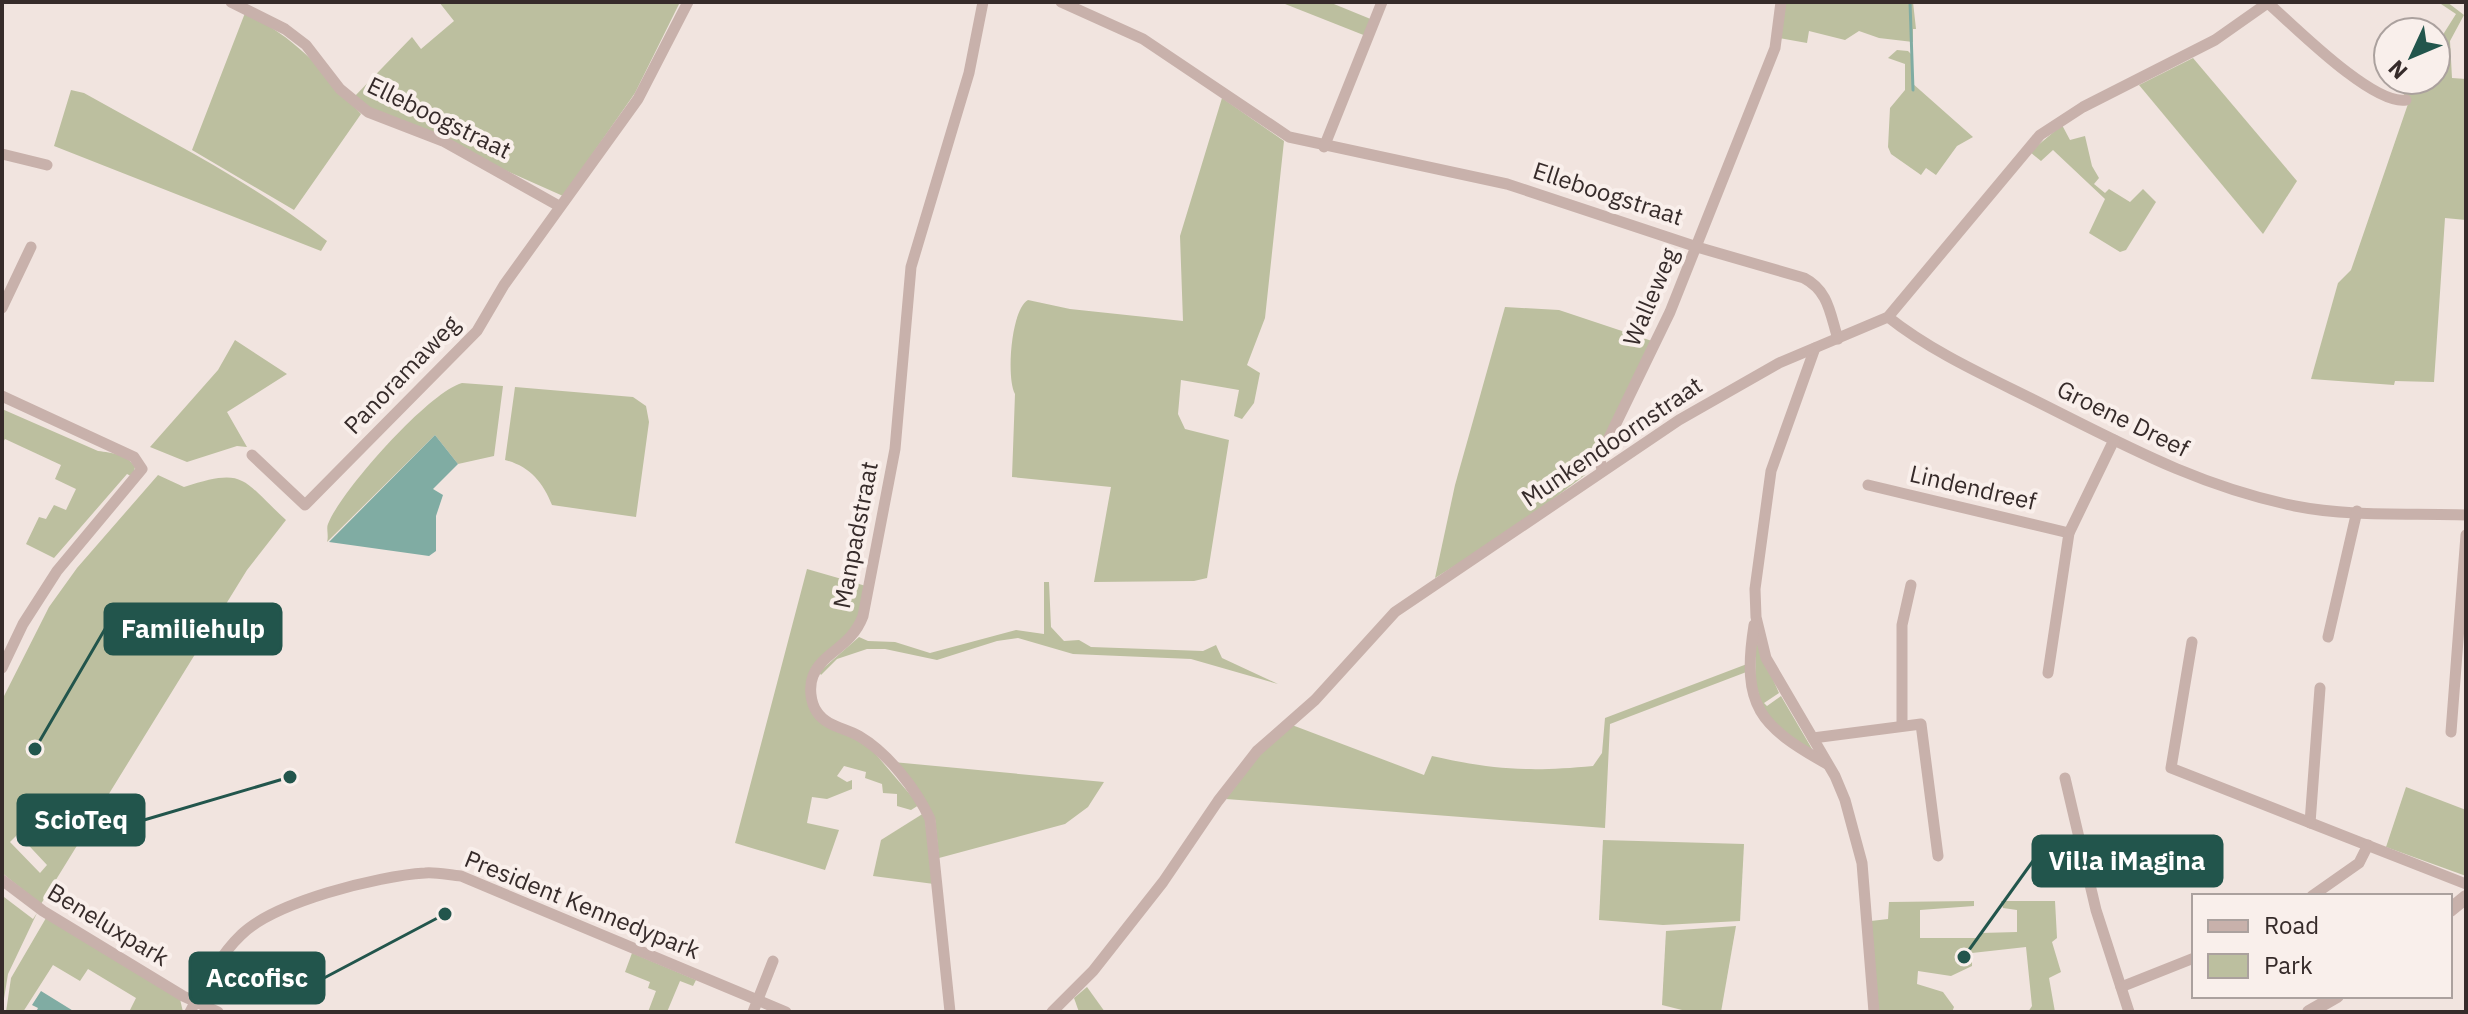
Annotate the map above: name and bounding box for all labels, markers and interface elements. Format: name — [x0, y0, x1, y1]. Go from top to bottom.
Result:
north arrow — [2372, 16, 2452, 96]
text: N — [2381, 54, 2413, 86]
street label: Elleboogstraat — [362, 68, 517, 166]
street label: Elleboogstraat — [1529, 154, 1688, 232]
street label: Walleweg — [1615, 242, 1685, 351]
street label: Panoramaweg — [336, 308, 466, 441]
street label: Munkendoornstraat — [1515, 369, 1708, 514]
street label: Groene Dreef — [2052, 372, 2195, 464]
street label: Lindendreef — [1907, 457, 2040, 517]
street label: Manpadstraat — [825, 458, 885, 611]
callout: Familiehulp — [105, 604, 281, 654]
text: Familiehulp — [121, 611, 265, 645]
callout: ScioTeq — [18, 795, 144, 845]
text: ScioTeq — [34, 802, 128, 836]
callout: Vil!a iMagina — [2033, 836, 2222, 886]
street label: President Kennedypark — [460, 842, 705, 966]
text: Vil!a iMagina — [2048, 843, 2206, 877]
street label: Beneluxpark — [42, 875, 175, 973]
legend — [2192, 894, 2452, 998]
text: Road — [2264, 909, 2319, 941]
text: Park — [2264, 949, 2313, 981]
callout: Accofisc — [190, 953, 324, 1003]
text: Accofisc — [206, 960, 308, 994]

